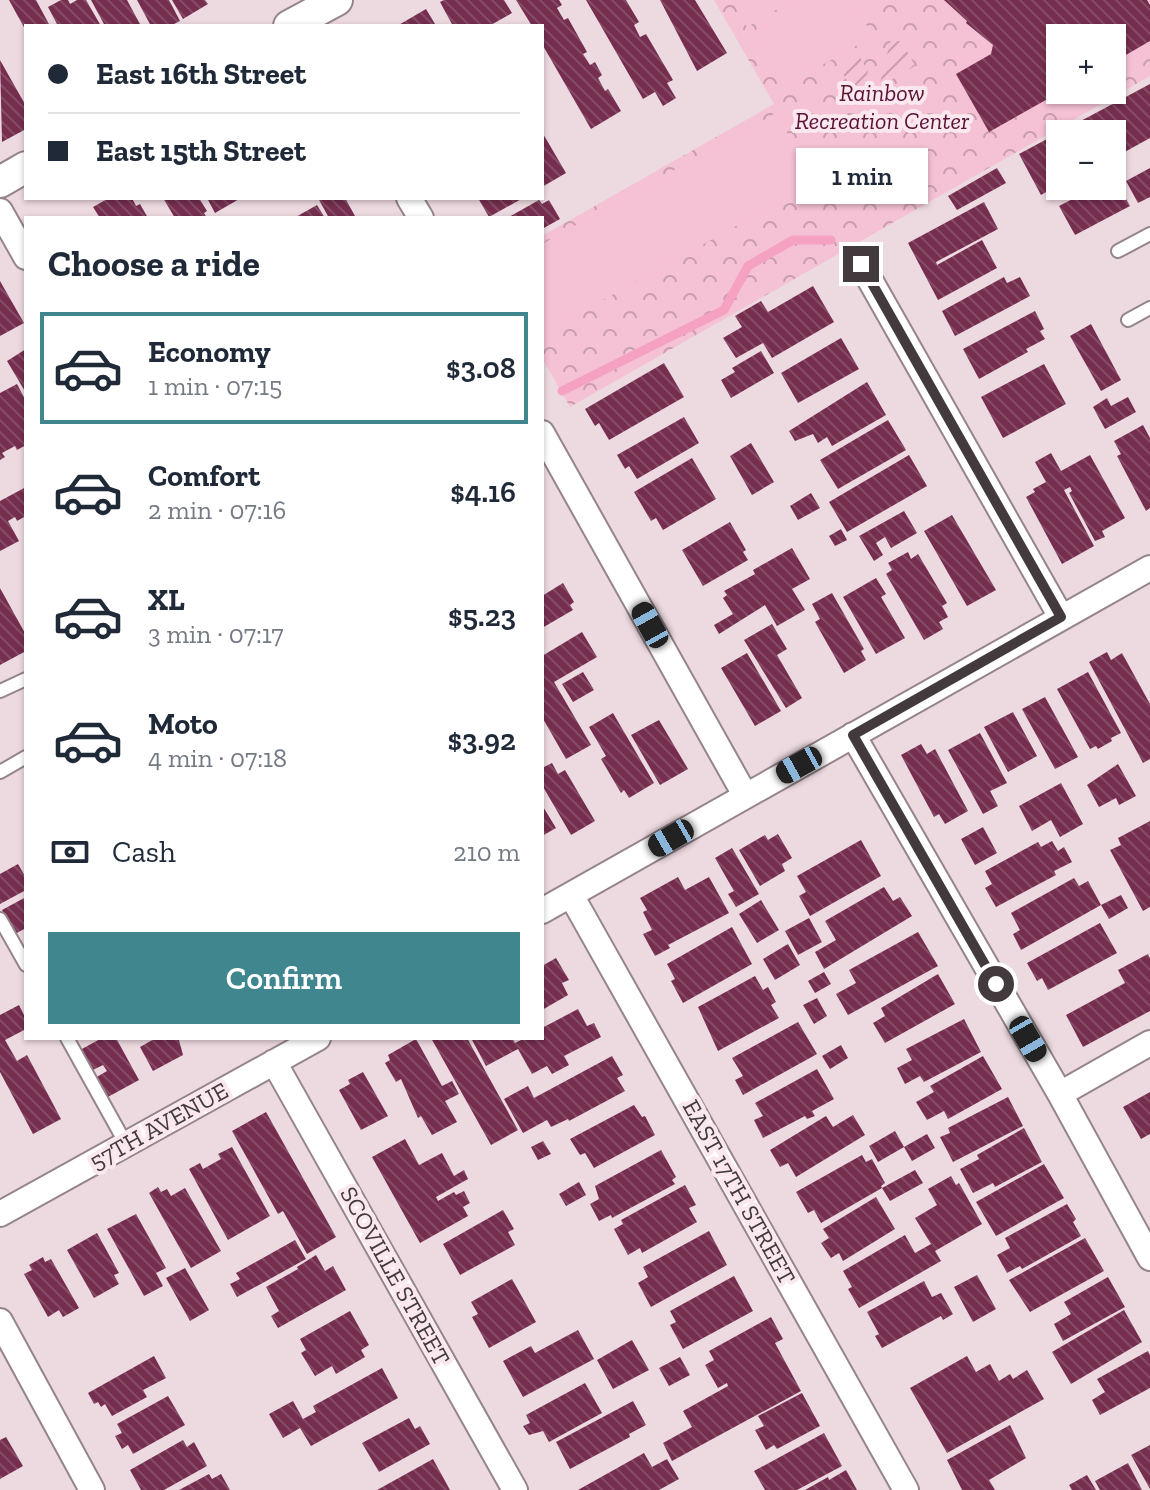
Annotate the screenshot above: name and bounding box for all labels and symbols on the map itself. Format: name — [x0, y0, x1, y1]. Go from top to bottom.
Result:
park label: Rainbow Recreation Center — [795, 78, 970, 135]
callout: 1 min — [795, 148, 927, 204]
route end — [843, 246, 879, 282]
car — [628, 598, 672, 652]
car — [772, 743, 826, 787]
car — [644, 816, 698, 860]
route start — [978, 966, 1014, 1002]
car — [1006, 1012, 1050, 1066]
street label: 57TH AVENUE — [84, 1076, 233, 1176]
street label: EAST 17TH STREET — [677, 1094, 802, 1289]
street label: SCOVILLE STREET — [334, 1181, 457, 1370]

